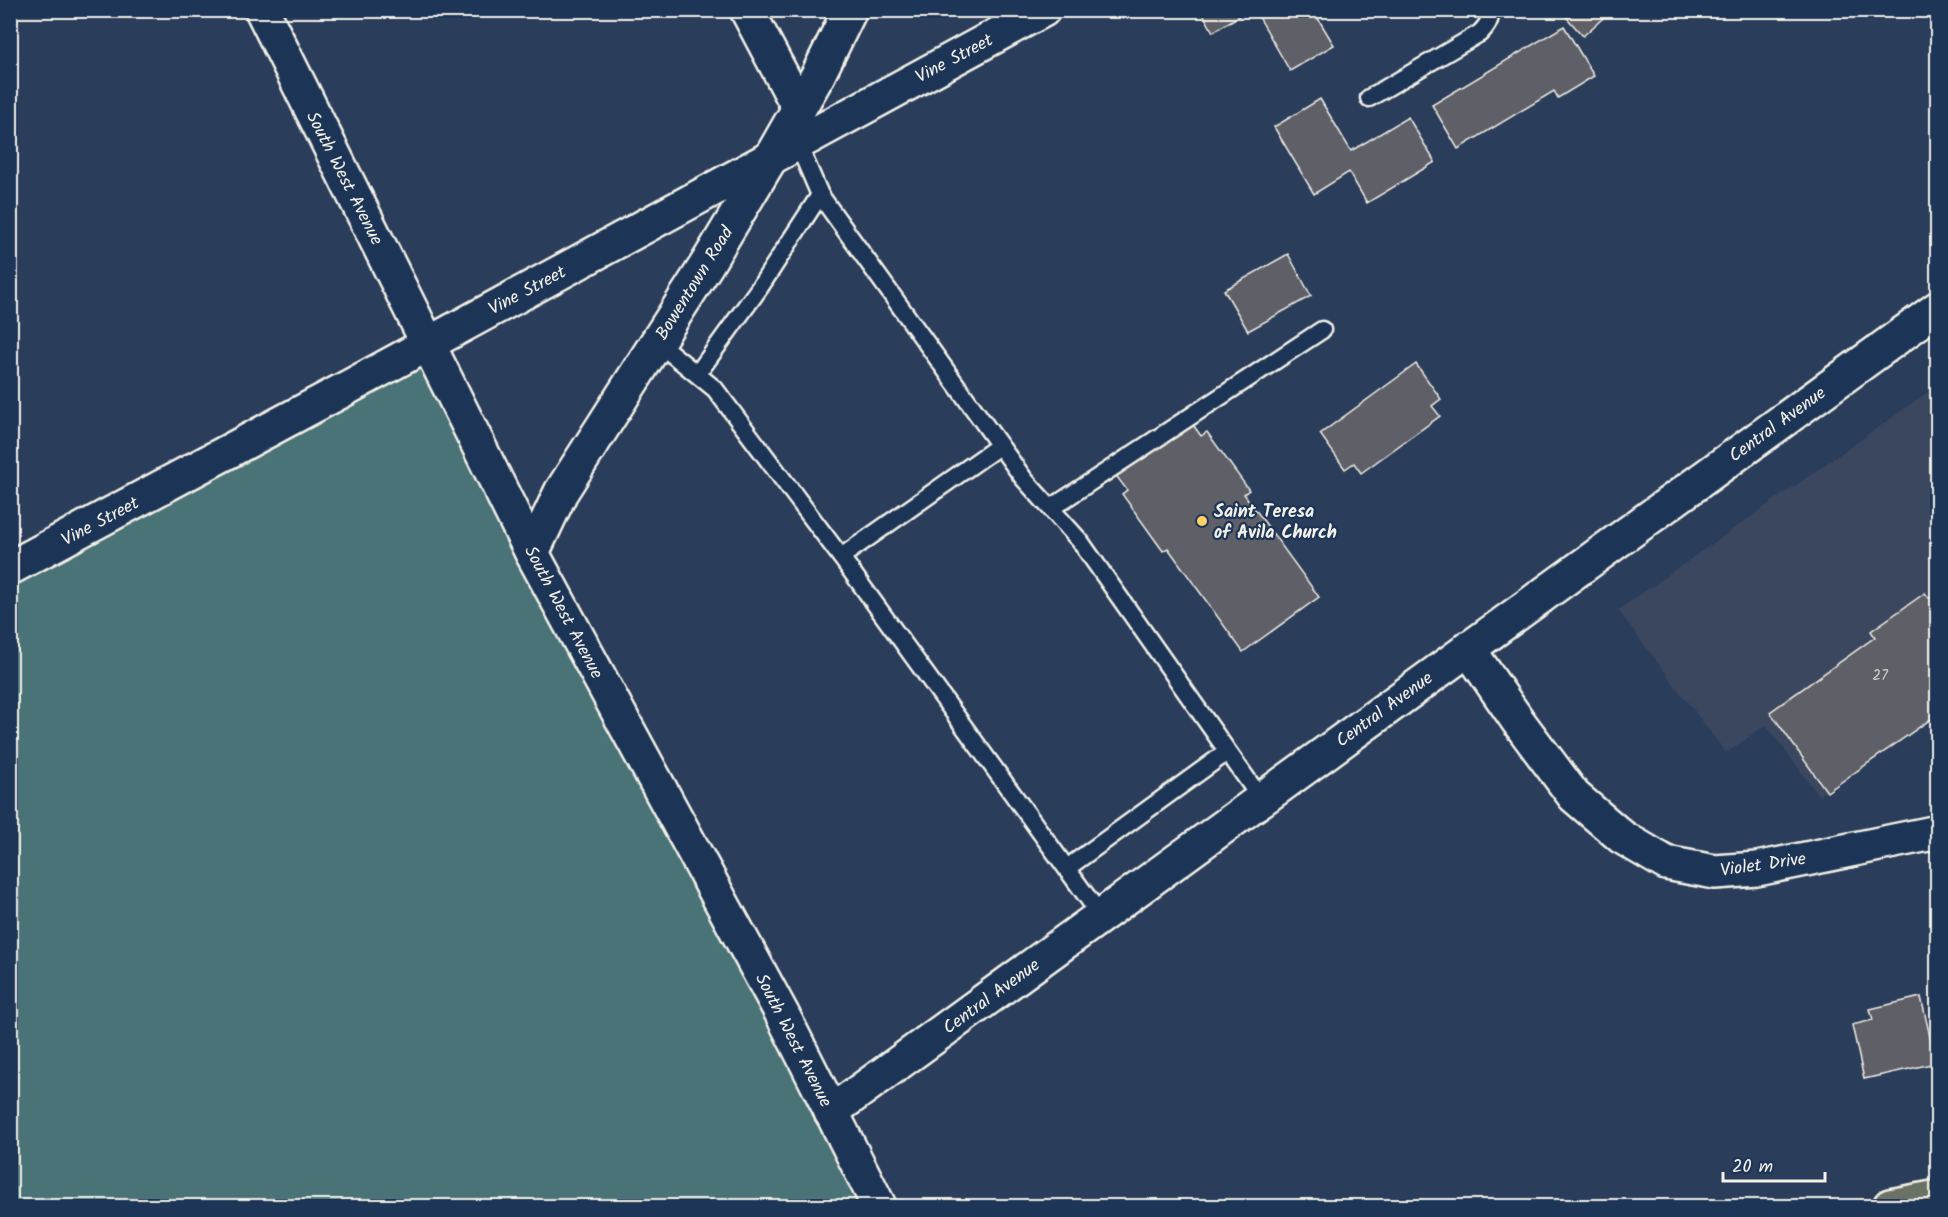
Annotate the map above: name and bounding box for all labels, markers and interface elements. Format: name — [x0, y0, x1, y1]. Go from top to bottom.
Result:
street label: Vine Street — [911, 26, 1000, 92]
street label: South West Avenue — [297, 107, 390, 251]
street label: Bowentown Road — [649, 220, 742, 346]
street label: Vine Street — [484, 258, 573, 324]
street label: Central Avenue — [1723, 380, 1833, 471]
street label: Vine Street — [57, 489, 146, 555]
place label: Saint Teresa of Avila Church — [1214, 498, 1337, 548]
marker: Saint Teresa of Avila Church — [1195, 514, 1209, 528]
street label: South West Avenue — [515, 541, 610, 685]
house number: 27 — [1872, 664, 1889, 688]
street label: Central Avenue — [1330, 665, 1440, 756]
street label: Violet Drive — [1718, 845, 1808, 886]
street label: Central Avenue — [937, 952, 1047, 1043]
street label: South West Avenue — [746, 969, 839, 1113]
scale bar — [1723, 1145, 1825, 1183]
text: 20 m — [1732, 1153, 1773, 1182]

